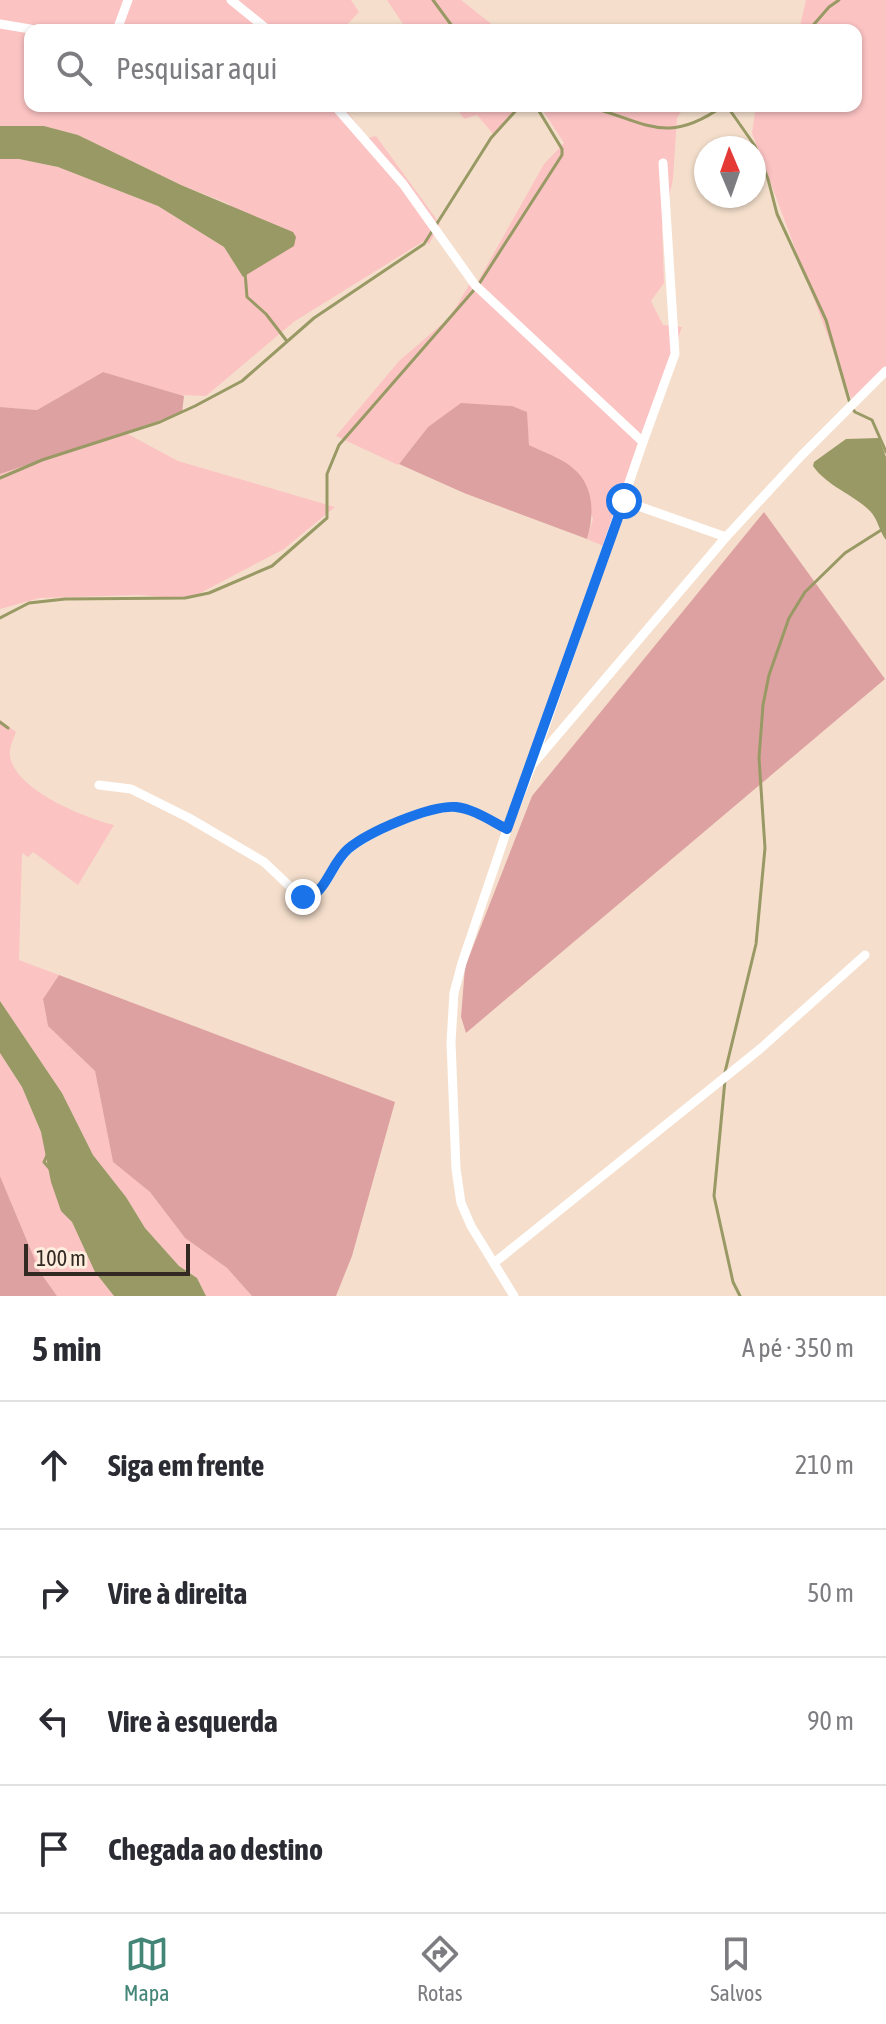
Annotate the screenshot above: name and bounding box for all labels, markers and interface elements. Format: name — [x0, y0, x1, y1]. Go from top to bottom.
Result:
search box — [24, 24, 862, 112]
icon: search — [52, 46, 96, 90]
text: Pesquisar aqui — [116, 51, 277, 85]
north arrow — [694, 136, 766, 208]
route start — [606, 483, 642, 519]
route end — [285, 879, 321, 915]
scale bar — [24, 1240, 190, 1276]
text: 100 m — [36, 1245, 86, 1271]
text: 5 min — [32, 1329, 101, 1368]
text: A pé · 350 m — [742, 1333, 854, 1363]
icon: ahead — [32, 1443, 76, 1487]
text: Siga em frente — [108, 1448, 264, 1482]
text: 210 m — [795, 1450, 854, 1480]
icon: right — [32, 1571, 76, 1615]
text: Vire à direita — [108, 1576, 247, 1610]
text: 50 m — [807, 1578, 854, 1608]
icon: left — [32, 1699, 76, 1743]
text: Vire à esquerda — [108, 1704, 278, 1738]
text: 90 m — [807, 1706, 854, 1736]
icon: arrive — [32, 1827, 76, 1871]
text: Chegada ao destino — [108, 1832, 323, 1866]
tab: Mapa — [124, 1932, 169, 2006]
tab: Rotas — [417, 1932, 463, 2006]
tab: Salvos — [710, 1932, 762, 2006]

